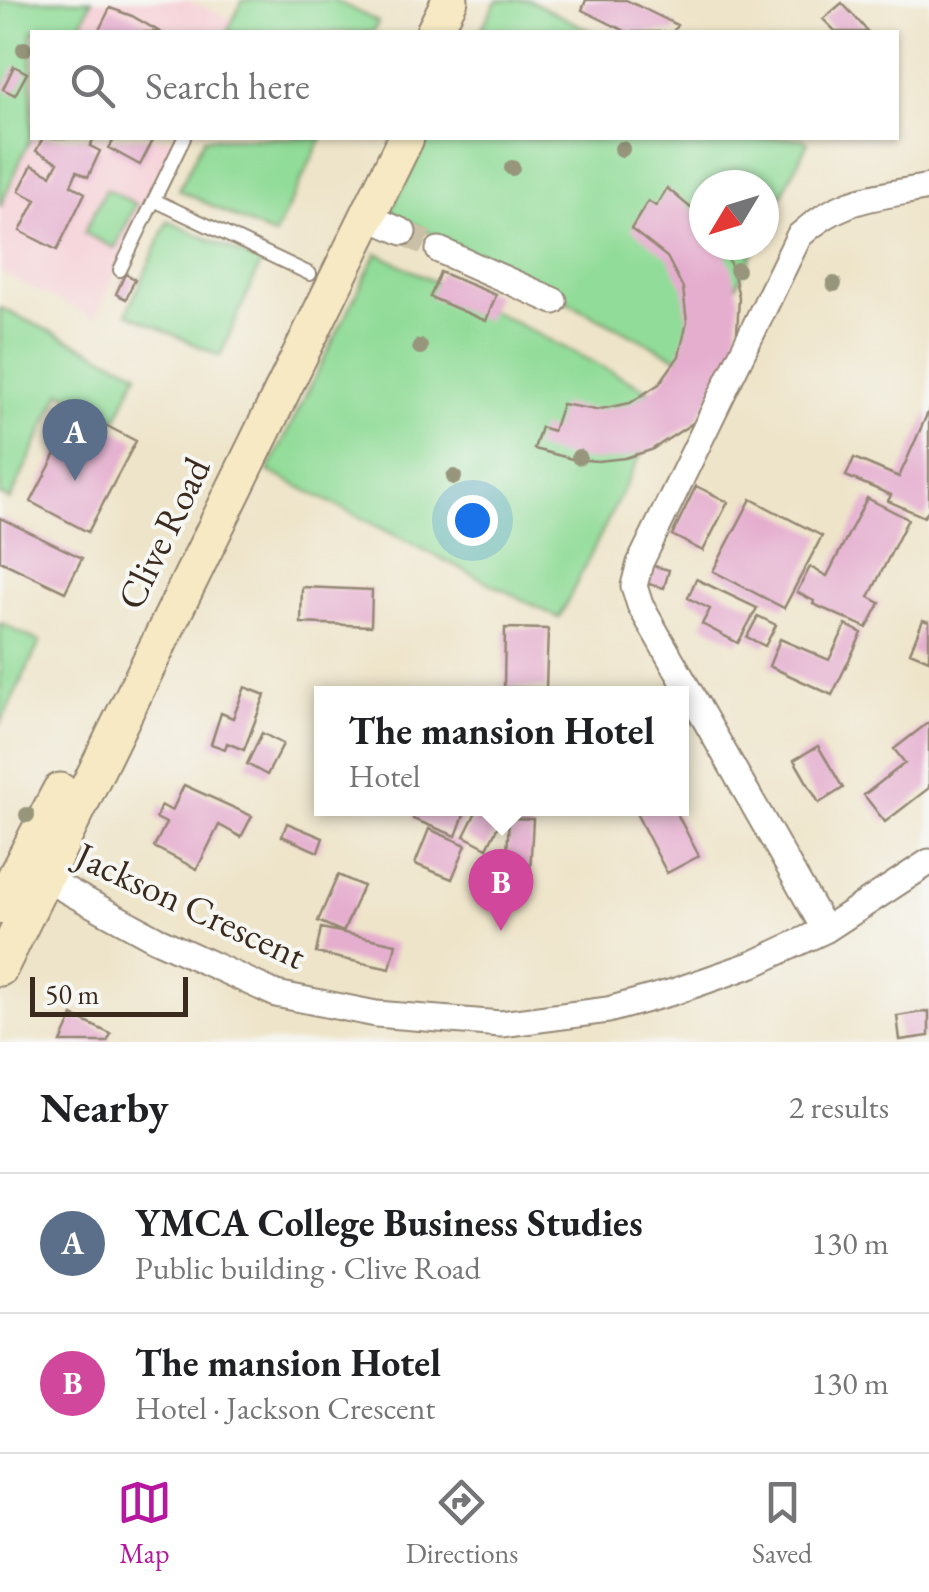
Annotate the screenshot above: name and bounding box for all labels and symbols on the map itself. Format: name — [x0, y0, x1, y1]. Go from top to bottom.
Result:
north arrow — [689, 170, 779, 260]
pin: A — [42, 398, 108, 481]
street label: Clive Road — [105, 448, 221, 617]
your location — [447, 495, 498, 546]
street label: Jackson Crescent — [65, 829, 314, 980]
pin: B — [468, 848, 534, 931]
scale bar — [30, 972, 188, 1016]

